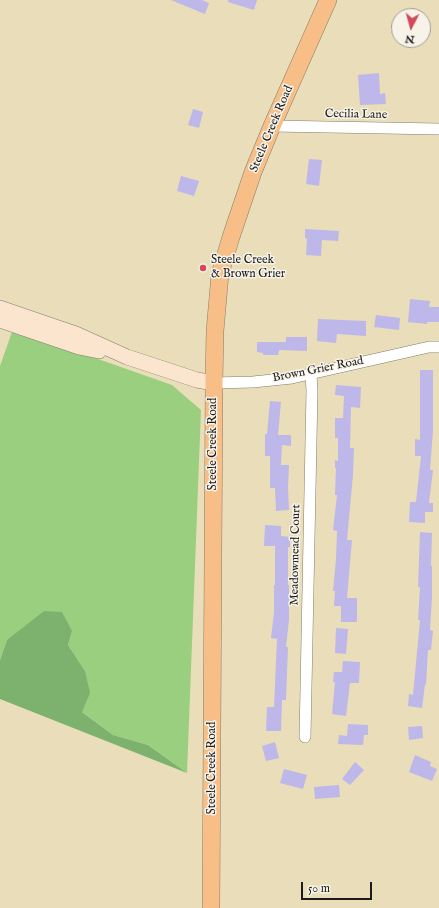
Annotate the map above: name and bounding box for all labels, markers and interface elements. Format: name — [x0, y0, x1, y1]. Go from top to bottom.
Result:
north arrow — [391, 8, 431, 48]
text: N — [404, 31, 415, 46]
street label: Steele Creek Road — [247, 83, 297, 175]
street label: Cecilia Lane — [325, 107, 387, 123]
place label: Steele Creek & Brown Grier — [211, 254, 285, 282]
marker: Steele Creek & Brown Grier — [198, 263, 208, 273]
street label: Brown Grier Road — [271, 354, 365, 386]
street label: Steele Creek Road — [207, 398, 221, 490]
street label: Meadowmead Court — [288, 504, 304, 606]
street label: Steele Creek Road — [206, 722, 220, 814]
scale bar — [303, 874, 374, 900]
text: 50 m — [308, 881, 330, 896]

